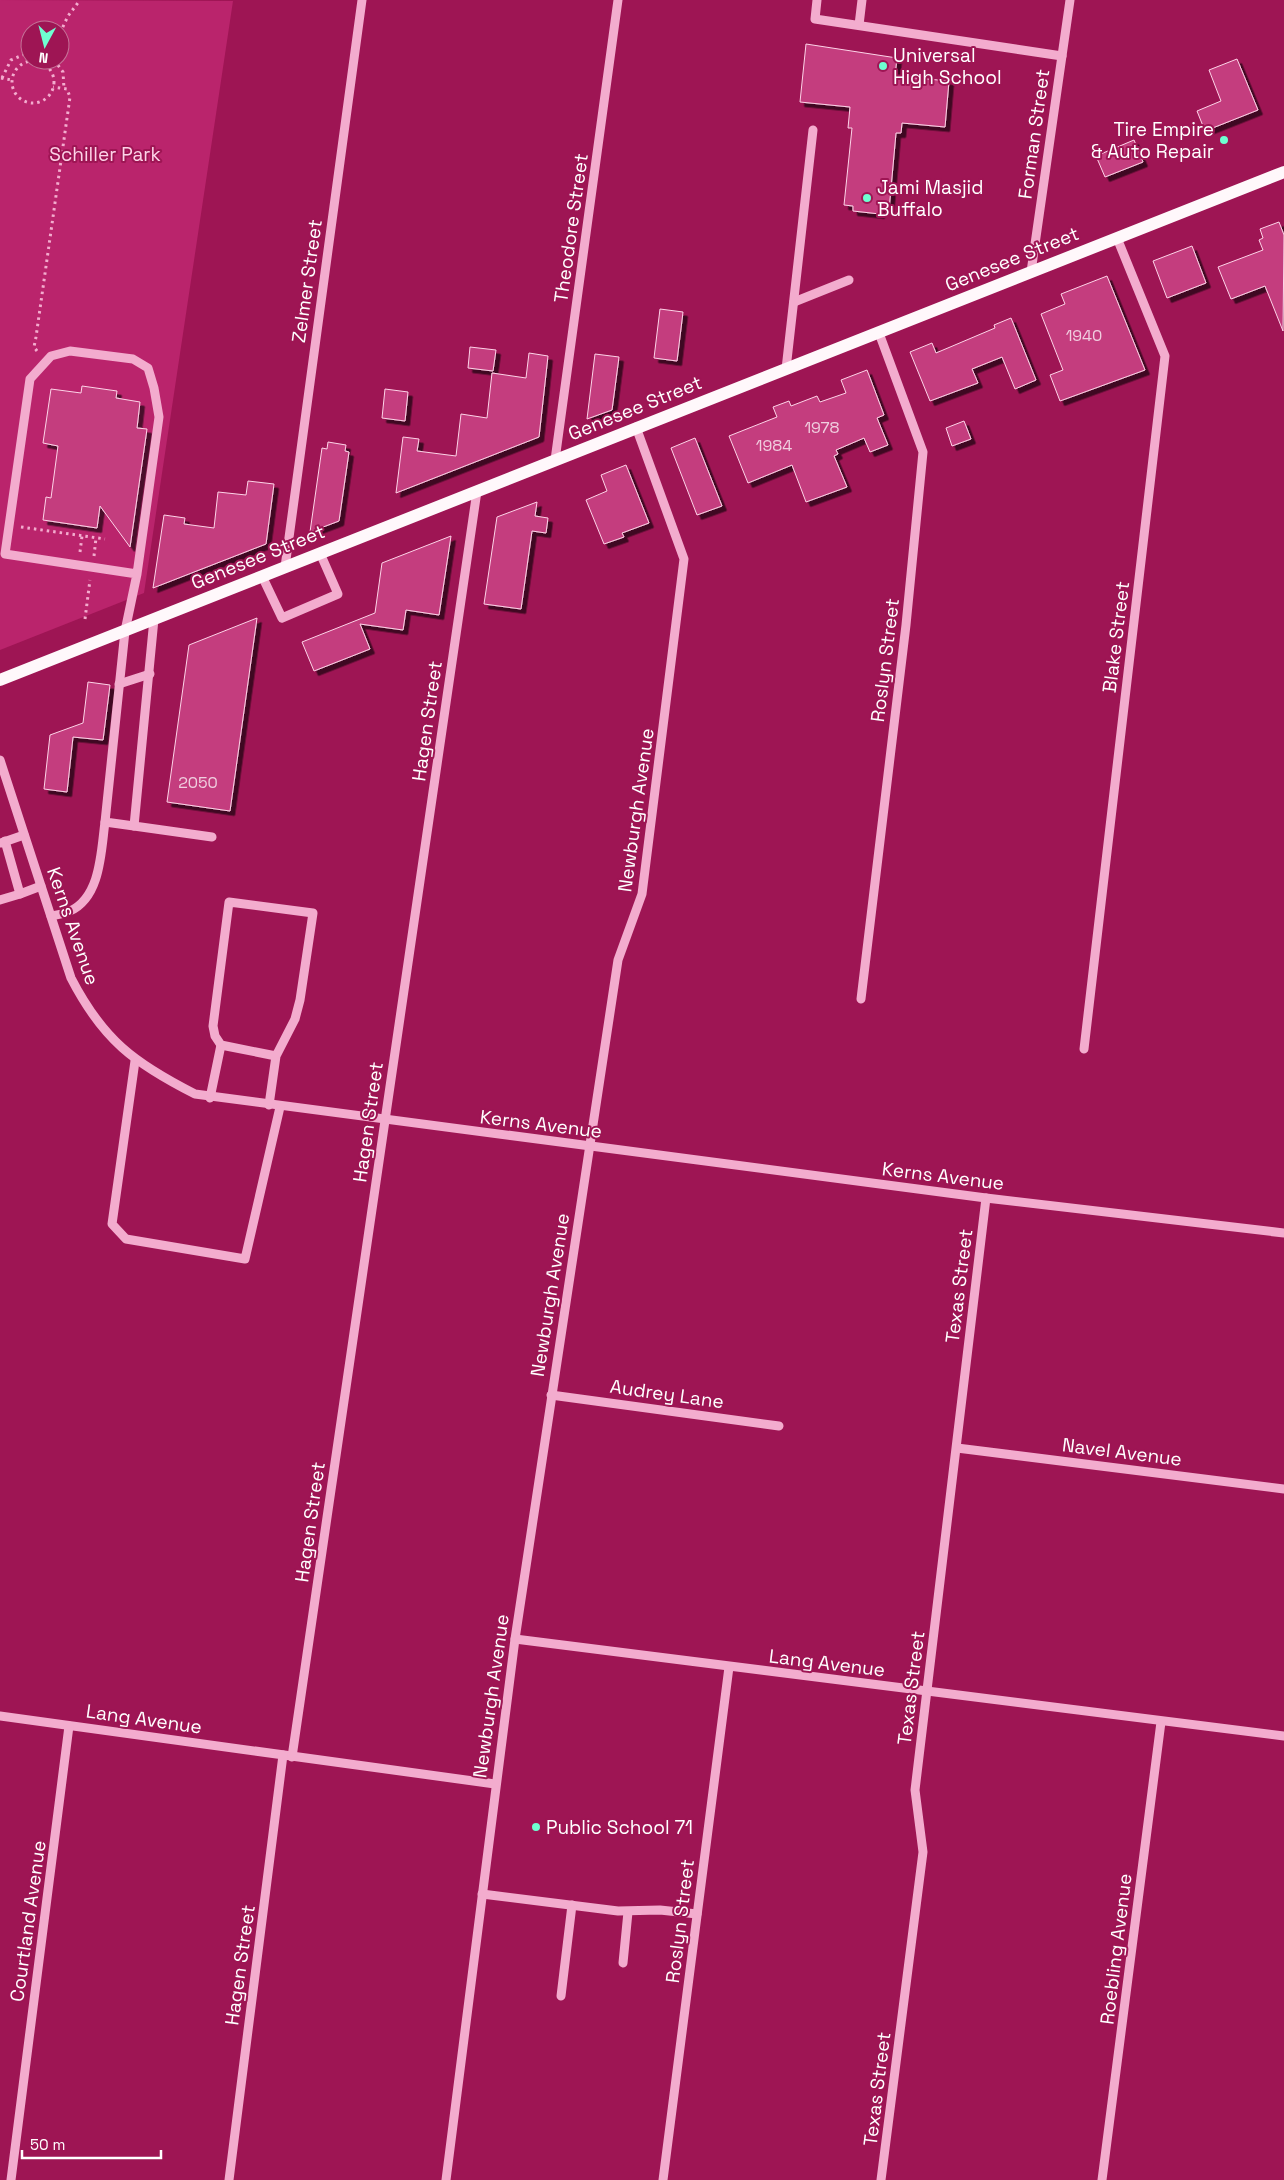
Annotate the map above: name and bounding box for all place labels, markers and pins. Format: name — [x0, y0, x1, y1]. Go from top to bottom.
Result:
place label: Universal High School — [893, 43, 1002, 90]
marker: Universal High School — [877, 60, 889, 72]
place label: Tire Empire & Auto Repair — [1091, 117, 1214, 164]
marker: Tire Empire & Auto Repair — [1218, 134, 1230, 146]
place label: Jami Masjid Buffalo — [877, 175, 984, 222]
marker: Jami Masjid Buffalo — [861, 192, 873, 204]
place label: Public School 71 — [546, 1815, 693, 1840]
marker: Public School 71 — [530, 1821, 542, 1833]

